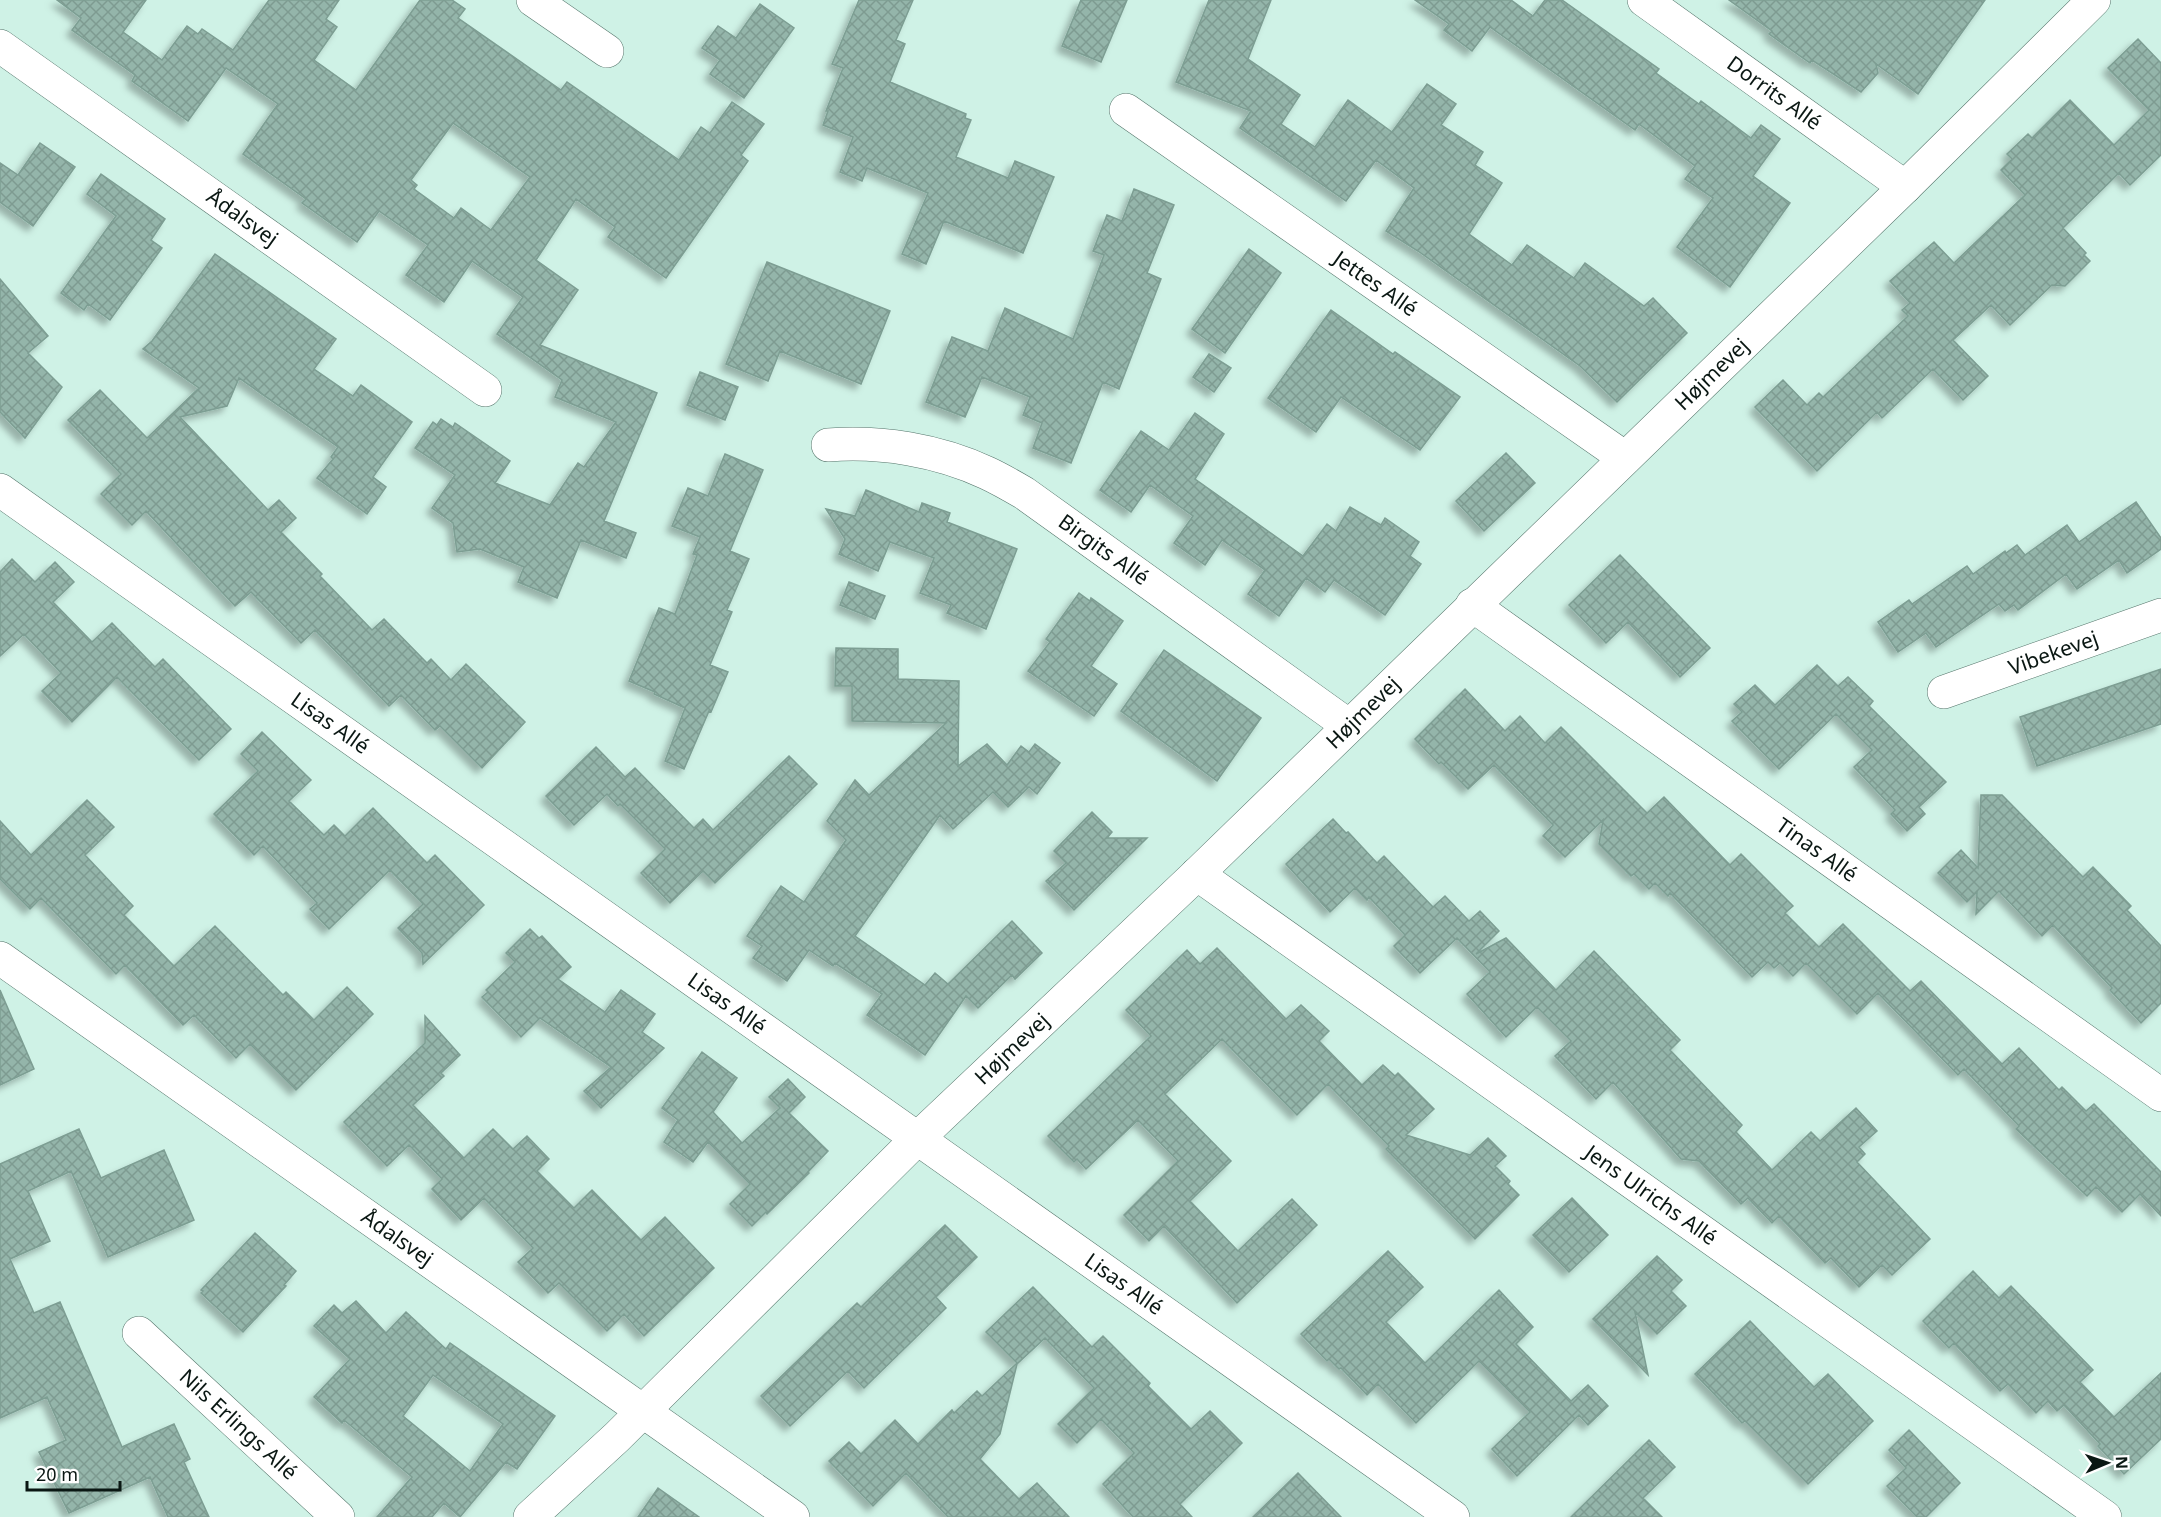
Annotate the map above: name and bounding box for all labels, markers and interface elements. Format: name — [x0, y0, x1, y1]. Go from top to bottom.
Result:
street label: Dorrits Allé — [1722, 49, 1828, 136]
street label: Ådalsvej — [201, 182, 284, 252]
street label: Jettes Allé — [1327, 243, 1423, 322]
street label: Højmevej — [1668, 331, 1754, 416]
street label: Birgits Allé — [1053, 507, 1155, 591]
street label: Vibekevej — [2004, 623, 2102, 681]
street label: Højmevej — [1319, 670, 1405, 754]
street label: Lisas Allé — [286, 685, 375, 760]
street label: Tinas Allé — [1771, 811, 1864, 888]
street label: Lisas Allé — [683, 965, 772, 1040]
street label: Højmevej — [968, 1006, 1055, 1090]
street label: Jens Ulrichs Allé — [1578, 1137, 1723, 1251]
street label: Ådalsvej — [356, 1202, 439, 1272]
street label: Lisas Allé — [1079, 1246, 1169, 1321]
street label: Nils Erlings Allé — [174, 1362, 304, 1485]
north arrow — [2077, 1433, 2137, 1493]
scale bar — [27, 1454, 120, 1492]
text: N — [2111, 1456, 2133, 1469]
text: 20 m — [36, 1462, 78, 1486]

